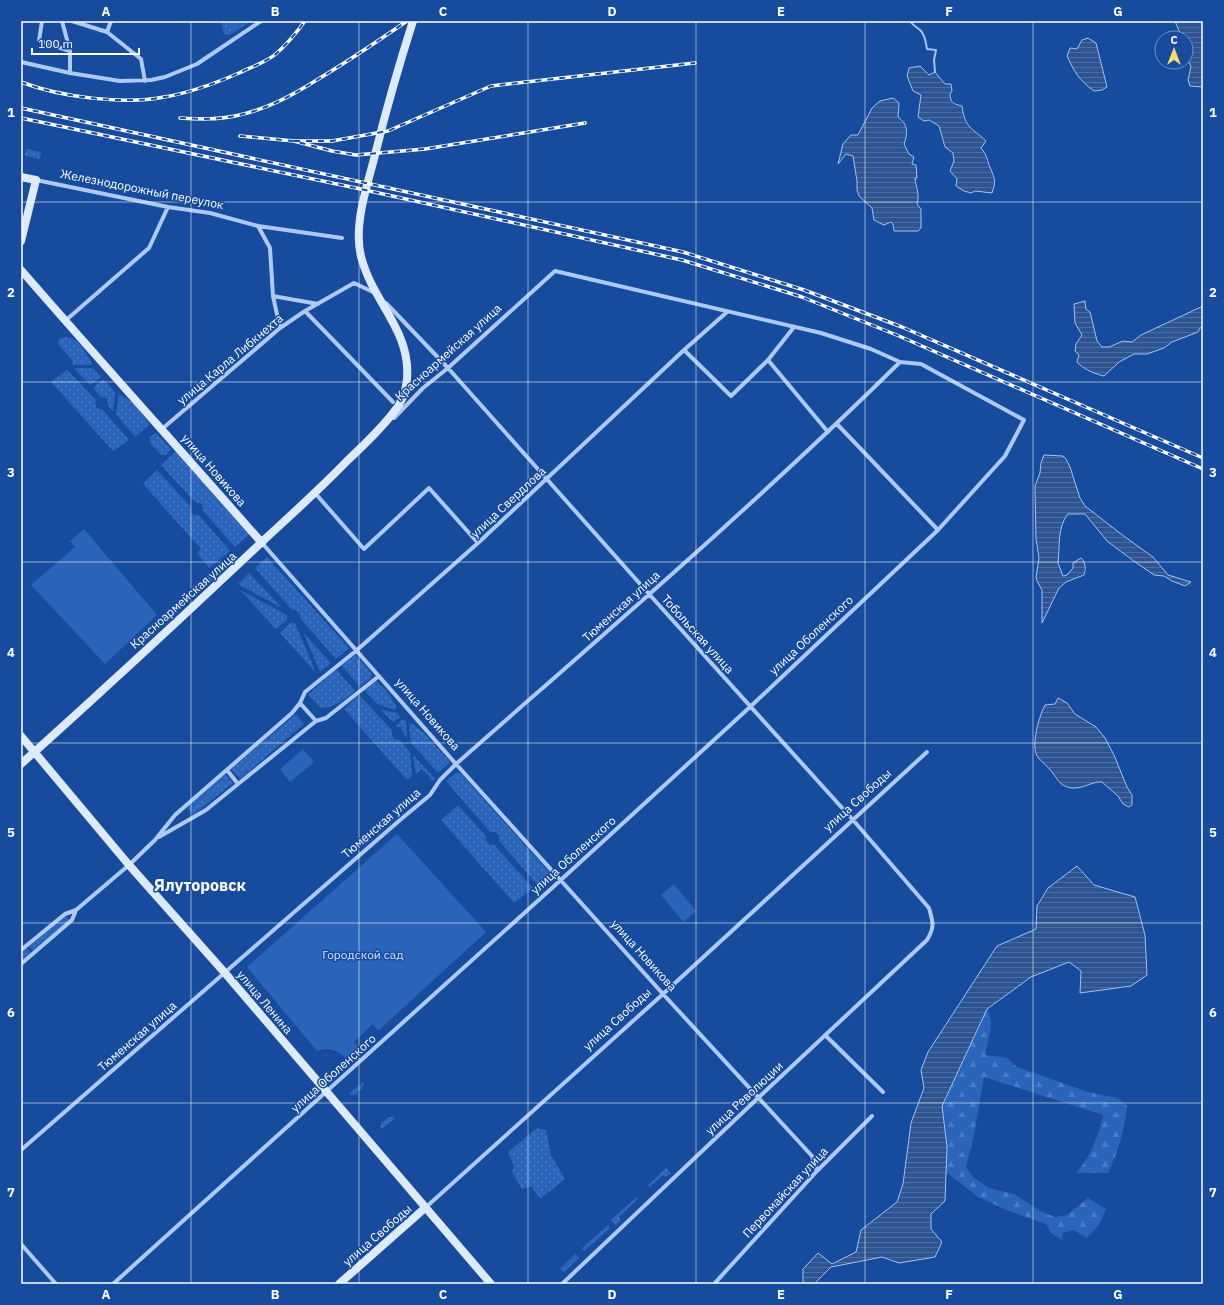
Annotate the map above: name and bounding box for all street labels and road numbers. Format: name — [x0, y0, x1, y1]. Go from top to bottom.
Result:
street label: Железнодорожный переулок — [59, 166, 225, 212]
street label: Красноармейская улица — [392, 300, 505, 404]
street label: улица Карла Либкнехта — [174, 310, 286, 408]
street label: улица Новикова — [178, 431, 250, 510]
street label: улица Свердлова — [467, 463, 549, 541]
street label: Красноармейская улица — [127, 548, 240, 652]
street label: Тюменская улица — [579, 567, 663, 645]
street label: Тобольская улица — [659, 592, 738, 677]
street label: улица Оболенского — [766, 592, 856, 678]
street label: улица Новикова — [392, 675, 464, 754]
street label: улица Свободы — [820, 766, 894, 834]
street label: Тюменская улица — [339, 784, 424, 861]
street label: улица Оболенского — [527, 813, 619, 897]
street label: улица Новикова — [608, 916, 680, 994]
street label: улица Ленина — [234, 967, 296, 1037]
street label: улица Свободы — [580, 985, 654, 1053]
street label: Тюменская улица — [95, 997, 180, 1074]
street label: улица Оболенского — [287, 1031, 379, 1115]
street label: улица Революции — [702, 1058, 786, 1138]
street label: Первомайская улица — [739, 1143, 831, 1240]
street label: улица Свободы — [340, 1201, 414, 1269]

